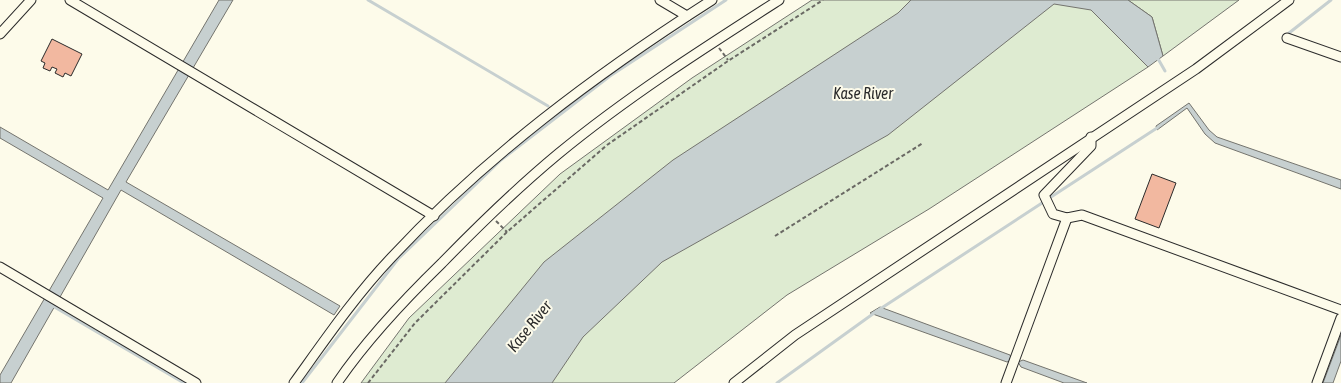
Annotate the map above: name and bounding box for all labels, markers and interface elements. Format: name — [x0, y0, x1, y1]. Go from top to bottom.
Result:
water label: Kase River — [833, 84, 894, 102]
water label: Kase River — [503, 296, 556, 355]

